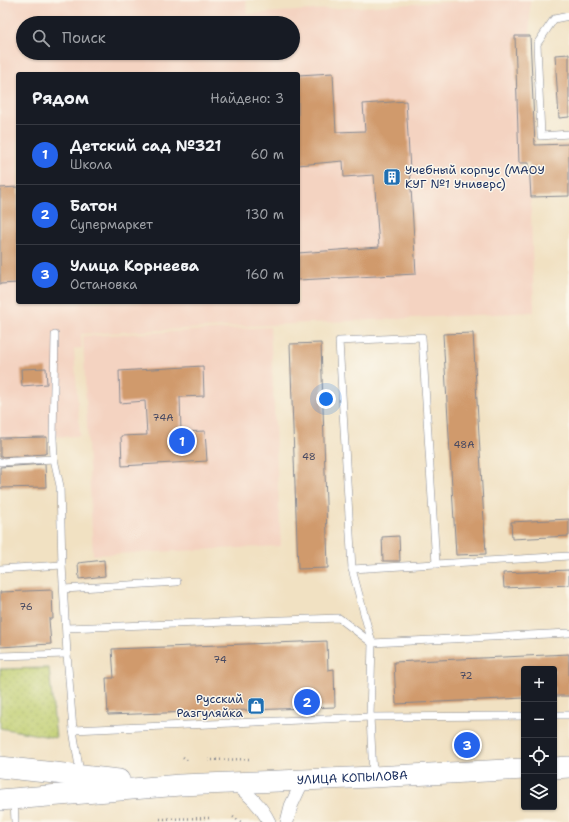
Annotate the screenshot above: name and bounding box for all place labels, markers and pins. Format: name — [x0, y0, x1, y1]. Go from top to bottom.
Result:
place label: Учебный корпус (МАОУ КУГ №1 Универс) — [405, 162, 545, 192]
building icon: Учебный корпус (МАОУ КУГ №1 Универс) — [382, 167, 402, 187]
pin: 1 — [169, 426, 195, 456]
pin: 2 — [294, 687, 320, 717]
place label: Русский Разгуляйка — [176, 691, 244, 721]
shop icon: Русский Разгуляйка — [246, 696, 266, 716]
pin: 3 — [454, 730, 480, 760]

